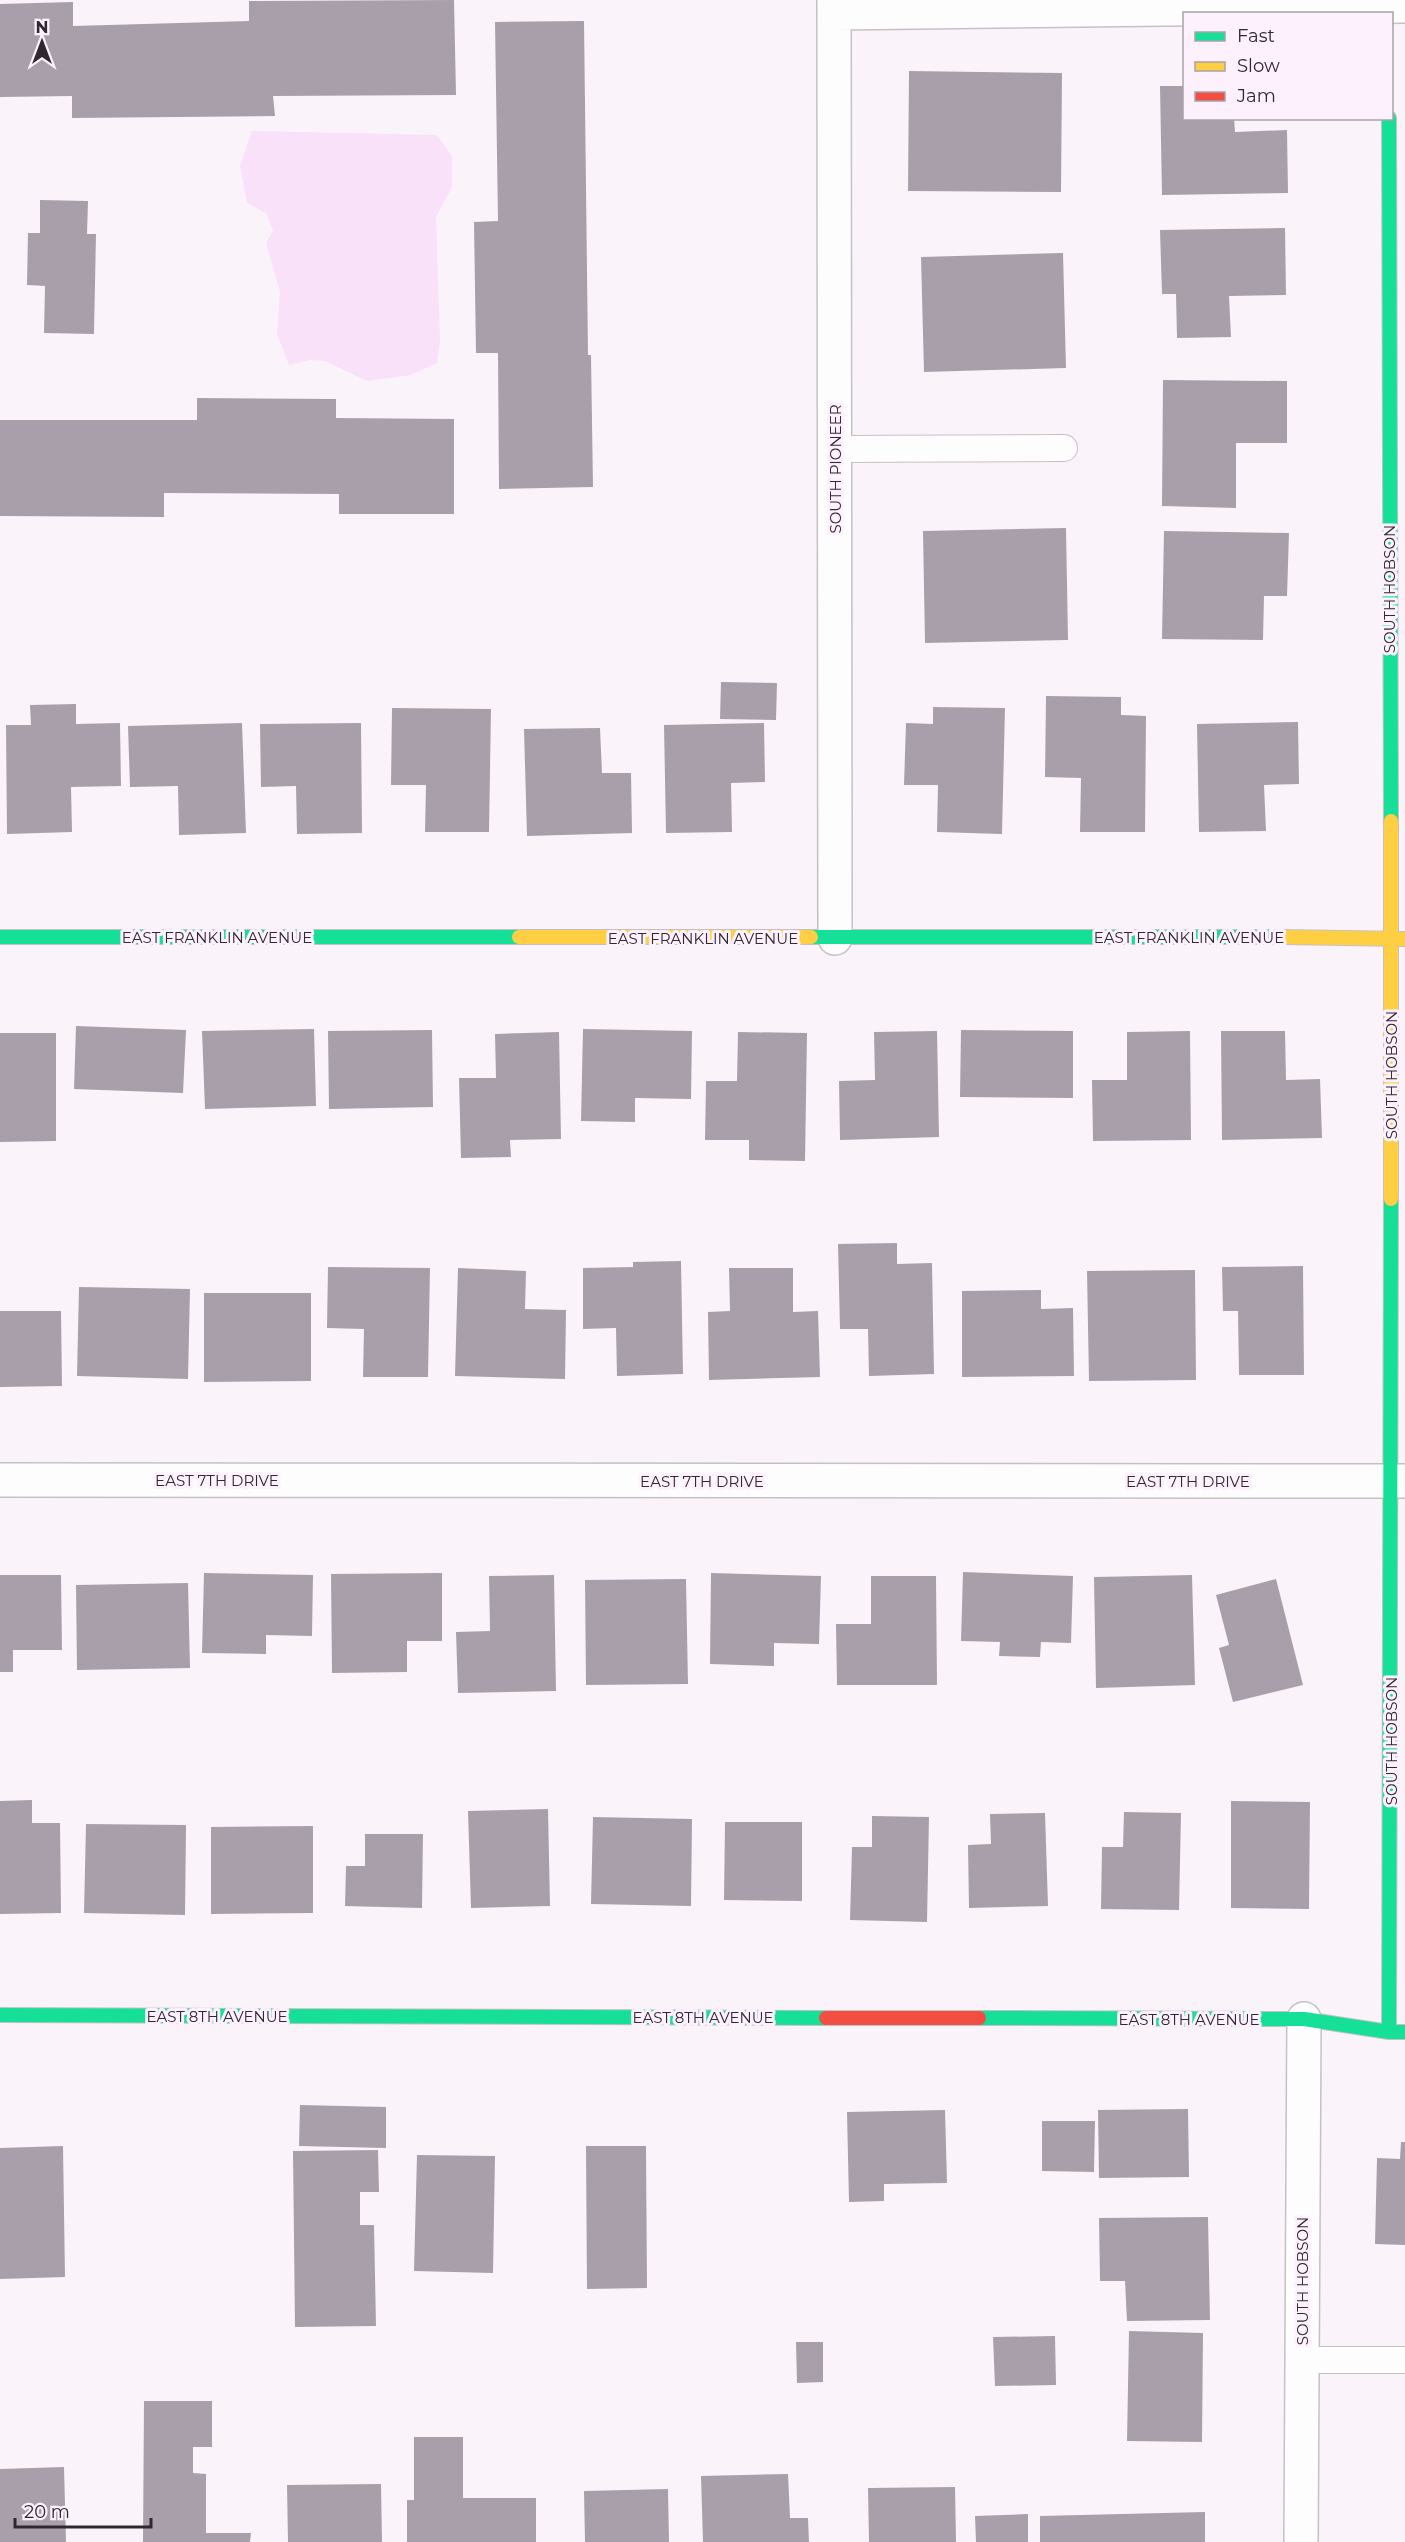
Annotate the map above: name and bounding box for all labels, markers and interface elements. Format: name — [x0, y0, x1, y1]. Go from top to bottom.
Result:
north arrow — [12, 12, 72, 72]
legend — [1183, 12, 1393, 120]
text: N — [36, 18, 48, 37]
text: Fast — [1237, 25, 1275, 47]
text: Slow — [1237, 55, 1280, 77]
text: Jam — [1236, 85, 1276, 107]
street label: SOUTH PIONEER — [826, 404, 845, 534]
street label: SOUTH HOBSON — [1380, 525, 1399, 653]
street label: EAST FRANKLIN AVENUE — [122, 928, 312, 947]
street label: EAST FRANKLIN AVENUE — [1094, 928, 1284, 947]
street label: EAST FRANKLIN AVENUE — [608, 929, 798, 948]
street label: SOUTH HOBSON — [1382, 1011, 1401, 1139]
street label: EAST 7TH DRIVE — [155, 1471, 279, 1490]
street label: EAST 7TH DRIVE — [640, 1472, 764, 1491]
street label: EAST 7TH DRIVE — [1126, 1472, 1250, 1491]
street label: SOUTH HOBSON — [1382, 1677, 1401, 1805]
street label: EAST 8TH AVENUE — [146, 2007, 288, 2026]
street label: EAST 8TH AVENUE — [632, 2008, 774, 2027]
street label: EAST 8TH AVENUE — [1118, 2010, 1260, 2029]
street label: SOUTH HOBSON — [1293, 2217, 1312, 2345]
scale bar — [15, 2491, 152, 2529]
text: 20 m — [24, 2501, 70, 2523]

